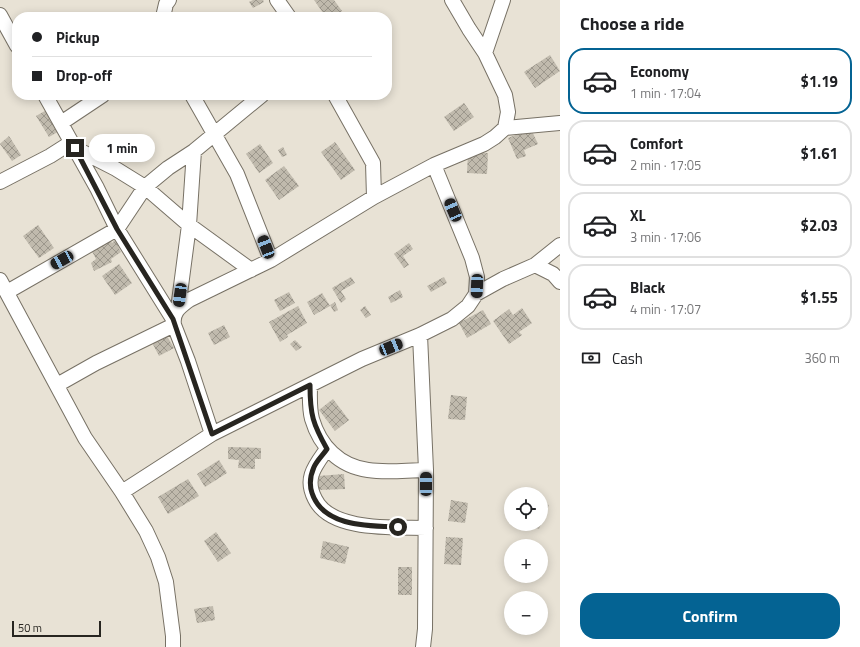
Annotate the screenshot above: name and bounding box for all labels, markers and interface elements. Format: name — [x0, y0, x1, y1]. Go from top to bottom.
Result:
text: Choose a ride — [580, 10, 684, 37]
text: Pickup — [56, 26, 100, 49]
text: Economy — [630, 60, 689, 83]
icon: car — [582, 63, 618, 99]
text: Drop-off — [56, 64, 112, 87]
text: $1.19 — [801, 70, 838, 93]
text: 1 min · 17:04 — [630, 83, 701, 103]
text: Comfort — [630, 132, 683, 155]
callout: 1 min — [89, 134, 155, 162]
icon: car — [582, 135, 618, 171]
text: 1 min — [106, 138, 138, 158]
route end — [66, 139, 84, 157]
text: $1.61 — [801, 142, 838, 165]
text: 2 min · 17:05 — [630, 155, 701, 175]
car — [443, 197, 463, 223]
text: XL — [630, 204, 646, 227]
icon: car — [582, 207, 618, 243]
text: $2.03 — [801, 214, 838, 237]
text: 3 min · 17:06 — [630, 227, 701, 247]
car — [256, 234, 276, 260]
car — [49, 249, 75, 271]
car — [471, 274, 483, 298]
text: Black — [630, 276, 665, 299]
icon: car — [582, 279, 618, 315]
car — [172, 282, 188, 308]
text: $1.55 — [801, 286, 838, 309]
text: 4 min · 17:07 — [630, 299, 701, 319]
car — [378, 337, 404, 357]
icon: cash — [580, 347, 602, 369]
text: Cash — [612, 347, 643, 370]
text: 360 m — [804, 348, 840, 368]
car — [420, 472, 432, 496]
map controls — [504, 487, 548, 635]
button: locate — [504, 487, 548, 531]
route start — [389, 518, 407, 536]
button: + — [504, 539, 548, 583]
button: − — [504, 591, 548, 635]
button: Confirm — [580, 593, 840, 639]
scale bar — [12, 619, 101, 638]
text: 50 m — [18, 620, 42, 636]

